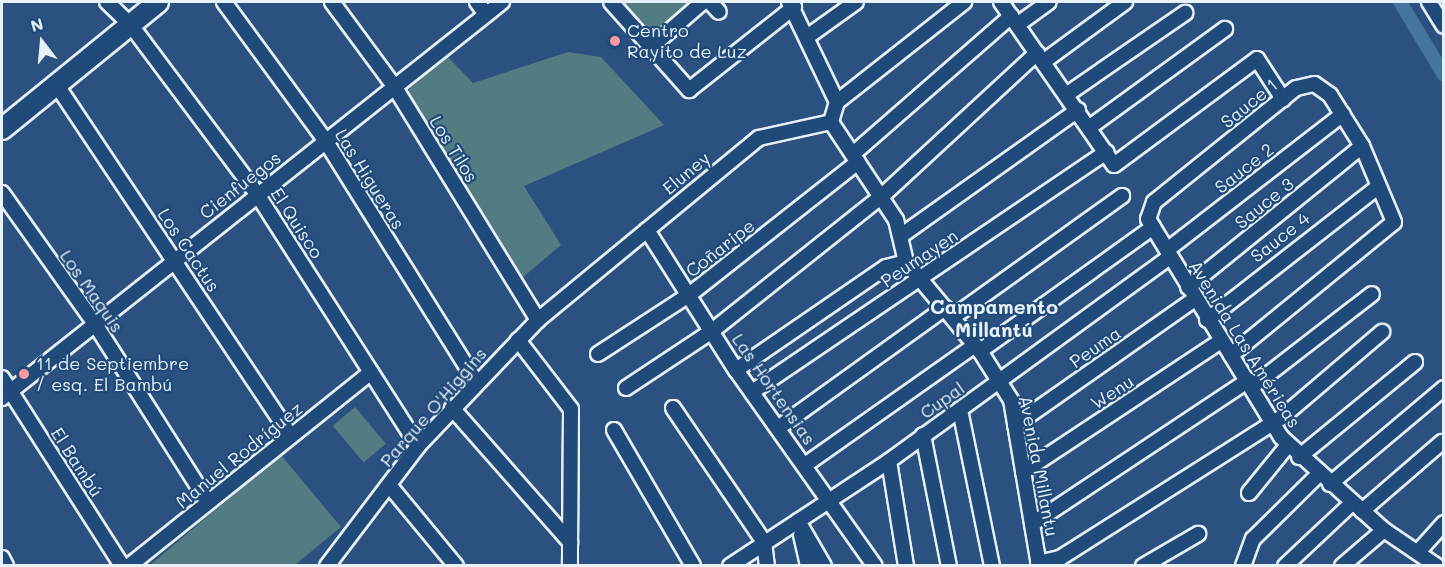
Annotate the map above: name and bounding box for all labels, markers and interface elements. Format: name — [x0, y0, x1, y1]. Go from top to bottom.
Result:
north arrow — [12, 12, 72, 72]
text: N — [28, 12, 46, 36]
place label: Centro Rayito de Luz — [627, 20, 747, 63]
marker: Centro Rayito de Luz — [608, 34, 622, 48]
street label: Sauce 1 — [1216, 74, 1282, 132]
street label: Los Tilos — [425, 112, 483, 186]
street label: Las Higueras — [331, 125, 409, 233]
street label: Sauce 2 — [1210, 138, 1278, 198]
street label: Cienfuegos — [195, 147, 285, 223]
street label: Eluney — [658, 147, 714, 199]
street label: Sauce 3 — [1230, 173, 1298, 233]
street label: El Quisco — [266, 184, 328, 262]
street label: Los Cactus — [153, 204, 225, 296]
street label: Sauce 4 — [1246, 207, 1314, 267]
street label: Coñaripe — [681, 214, 759, 282]
street label: Peumayen — [876, 224, 962, 292]
street label: Los Maquis — [56, 246, 128, 336]
street label: Avenida Las Américas — [1185, 256, 1305, 432]
district label: Campamento Millantú — [930, 294, 1058, 341]
street label: Peuma — [1065, 322, 1125, 372]
street label: Las Hortensias — [728, 329, 820, 449]
street label: Parque O'Higgins — [375, 343, 491, 471]
place label: 11 de Septiembre / esq. El Bambú — [36, 353, 189, 395]
marker: 11 de Septiembre / esq. El Bambú — [17, 367, 31, 381]
street label: Wenu — [1087, 370, 1137, 414]
street label: Cupal — [916, 377, 968, 423]
street label: Avenida Millantu — [1015, 394, 1063, 538]
street label: Manuel Rodríguez — [171, 397, 307, 513]
street label: El Bambú — [47, 423, 107, 501]

